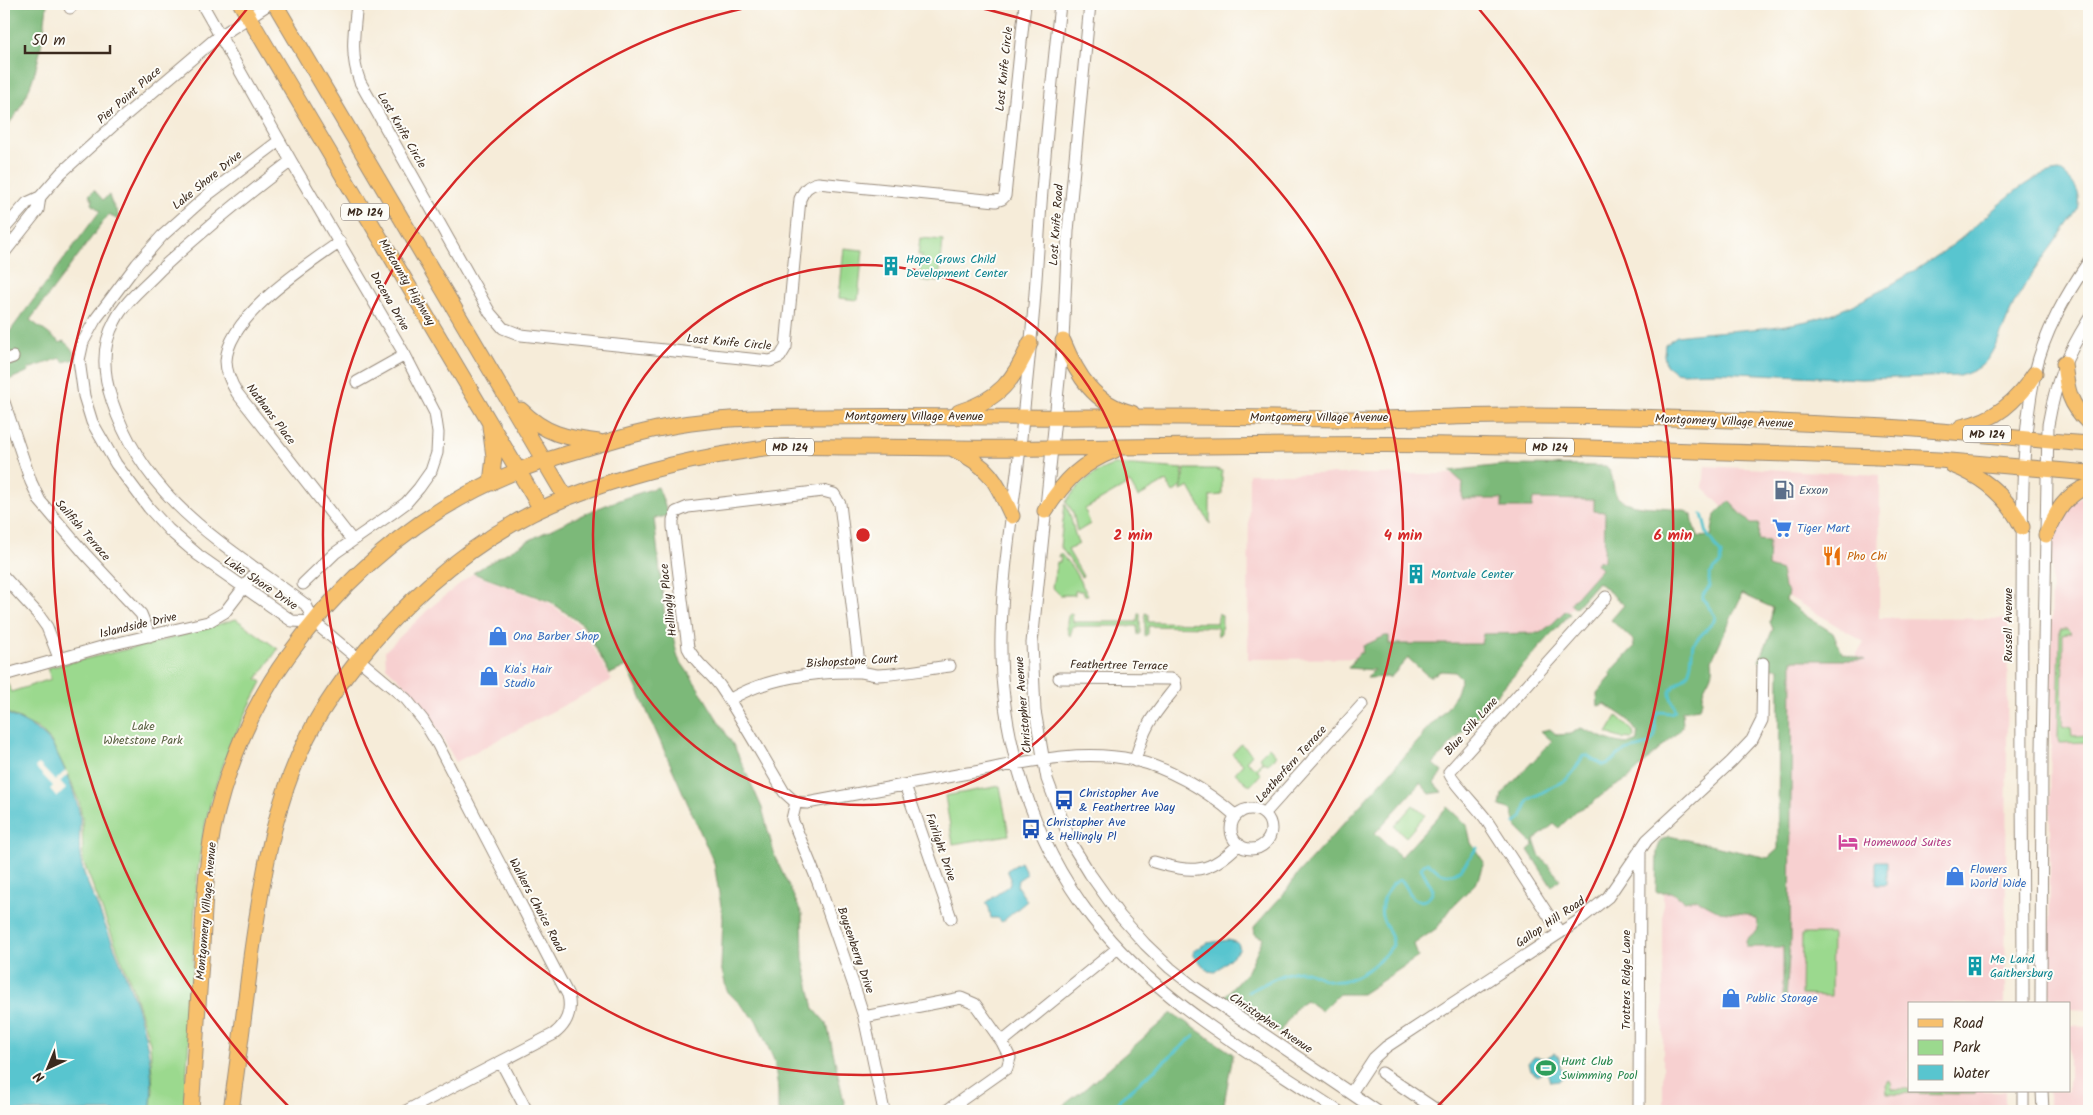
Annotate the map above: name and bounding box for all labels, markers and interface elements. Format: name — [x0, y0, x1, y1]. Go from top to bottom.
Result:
scale bar — [25, 22, 110, 54]
street label: Lost Knife Circle — [991, 25, 1018, 112]
text: 50 m — [32, 29, 66, 53]
street label: Pier Point Place — [93, 62, 166, 129]
street label: Lost Knife Circle — [372, 89, 431, 172]
street label: Lake Shore Drive — [168, 146, 247, 215]
street label: Lost Knife Road — [1044, 183, 1069, 266]
road number: MD 124 — [341, 203, 389, 220]
street label: Midcounty Highway — [373, 235, 440, 330]
place label: Hope Grows Child Development Center — [906, 250, 1009, 283]
building icon: Hope Grows Child Development Center — [880, 255, 902, 277]
street label: Docena Drive — [365, 268, 415, 335]
street label: Lost Knife Circle — [686, 329, 773, 356]
street label: Nathans Place — [241, 380, 300, 449]
street label: Montgomery Village Avenue — [845, 407, 984, 426]
street label: Montgomery Village Avenue — [1250, 408, 1389, 427]
street label: Montgomery Village Avenue — [1654, 410, 1794, 433]
road number: MD 124 — [1963, 426, 2011, 442]
road number: MD 124 — [766, 438, 814, 456]
road number: MD 124 — [1526, 438, 1574, 456]
fuel station icon: Exxon — [1773, 479, 1795, 501]
place label: Exxon — [1799, 481, 1828, 500]
street label: Sailfish Terrace — [50, 495, 115, 566]
supermarket icon: Tiger Mart — [1771, 517, 1793, 539]
place label: Tiger Mart — [1797, 519, 1850, 538]
text: 2 min — [1113, 524, 1153, 548]
text: 4 min — [1384, 524, 1422, 548]
text: 6 min — [1654, 524, 1692, 548]
centre of rings — [854, 526, 872, 544]
restaurant icon: Pho Chi — [1821, 545, 1843, 567]
place label: Pho Chi — [1847, 547, 1888, 566]
street label: Lake Shore Drive — [220, 552, 302, 616]
street label: Hellingly Place — [655, 562, 682, 638]
building icon: Montvale Center — [1405, 563, 1427, 585]
place label: Montvale Center — [1431, 565, 1515, 584]
street label: Russell Avenue — [1999, 587, 2018, 662]
street label: Islandside Drive — [97, 607, 179, 644]
shop icon: Ona Barber Shop — [487, 625, 509, 647]
place label: Ona Barber Shop — [513, 627, 599, 646]
street label: Bishopstone Court — [806, 650, 899, 673]
street label: Christopher Avenue — [1010, 655, 1037, 754]
street label: Feathertree Terrace — [1070, 655, 1169, 676]
place label: Kia's Hair Studio — [504, 660, 553, 693]
shop icon: Kia's Hair Studio — [478, 665, 500, 687]
street label: Blue Silk Lane — [1440, 692, 1503, 760]
park label: Lake Whetstone Park — [103, 717, 183, 750]
street label: Leatherfern Terrace — [1251, 721, 1332, 808]
place label: Christopher Ave & Feathertree Way — [1079, 784, 1175, 817]
bus stop icon: Christopher Ave & Feathertree Way — [1053, 789, 1075, 811]
street label: Fairlight Drive — [920, 810, 961, 884]
place label: Christopher Ave & Hellingly Pl — [1046, 813, 1126, 846]
bus stop icon: Christopher Ave & Hellingly Pl — [1020, 818, 1042, 840]
hotel icon: Homewood Suites — [1837, 831, 1859, 853]
place label: Homewood Suites — [1863, 833, 1951, 852]
street label: Montgomery Village Avenue — [191, 841, 222, 981]
street label: Walkers Choice Road — [504, 855, 570, 957]
place label: Flowers World Wide — [1970, 860, 2027, 893]
shop icon: Flowers World Wide — [1944, 865, 1966, 887]
street label: Gallop Hill Road — [1512, 891, 1590, 953]
street label: Boysenberry Drive — [832, 904, 879, 997]
street label: Trotters Ridge Lane — [1617, 929, 1636, 1030]
place label: Me Land Gaithersburg — [1990, 950, 2053, 983]
building icon: Me Land Gaithersburg — [1964, 955, 1986, 977]
shop icon: Public Storage — [1720, 987, 1742, 1009]
street label: Christopher Avenue — [1225, 988, 1317, 1059]
place label: Public Storage — [1746, 989, 1818, 1008]
legend — [1908, 1002, 2070, 1092]
text: Road — [1953, 1012, 1984, 1036]
text: Park — [1953, 1036, 1981, 1060]
north arrow — [22, 1042, 72, 1092]
place label: Hunt Club Swimming Pool — [1561, 1052, 1638, 1085]
sports icon: Hunt Club Swimming Pool — [1535, 1057, 1557, 1079]
text: Water — [1953, 1062, 1990, 1086]
text: N — [29, 1066, 50, 1088]

